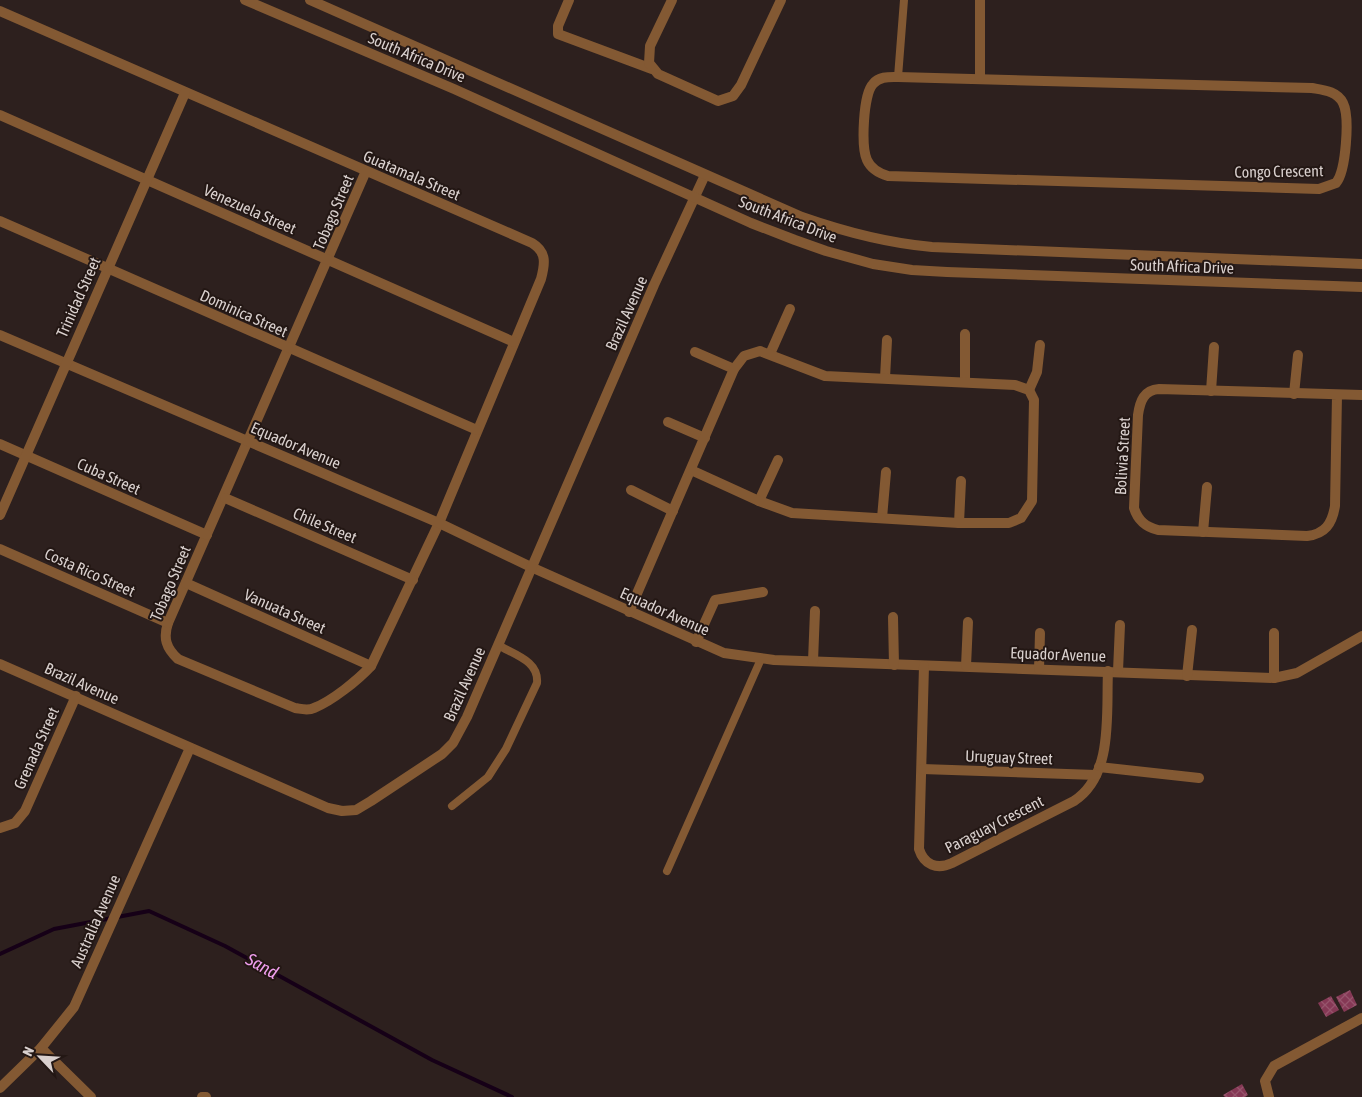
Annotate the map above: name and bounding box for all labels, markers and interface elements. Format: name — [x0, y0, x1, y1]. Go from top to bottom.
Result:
street label: South Africa Drive — [366, 28, 468, 86]
street label: Guatamala Street — [361, 146, 464, 204]
street label: Congo Crescent — [1234, 161, 1324, 182]
street label: Tobago Street — [309, 171, 358, 253]
street label: Venezuela Street — [201, 181, 299, 238]
street label: South Africa Drive — [736, 192, 840, 246]
street label: Trinidad Street — [52, 254, 104, 340]
street label: South Africa Drive — [1130, 255, 1234, 277]
street label: Brazil Avenue — [602, 273, 650, 353]
street label: Dominica Street — [198, 286, 291, 340]
street label: Bolivia Street — [1111, 416, 1133, 495]
street label: Equador Avenue — [248, 418, 344, 473]
street label: Cuba Street — [75, 454, 144, 498]
street label: Chile Street — [291, 504, 360, 547]
street label: Tobago Street — [146, 542, 195, 624]
street label: Costa Rico Street — [42, 544, 138, 600]
street label: Equador Avenue — [617, 583, 712, 640]
street label: Vanuata Street — [242, 585, 329, 637]
street label: Equador Avenue — [1010, 643, 1106, 666]
street label: Brazil Avenue — [440, 644, 488, 724]
street label: Brazil Avenue — [42, 659, 122, 707]
street label: Grenada Street — [10, 704, 62, 792]
street label: Uruguay Street — [965, 746, 1054, 769]
street label: Paraguay Crescent — [942, 791, 1047, 857]
street label: Australia Avenue — [67, 872, 123, 970]
water label: Sand — [242, 948, 282, 983]
north arrow — [15, 1032, 65, 1082]
text: N — [19, 1044, 37, 1059]

